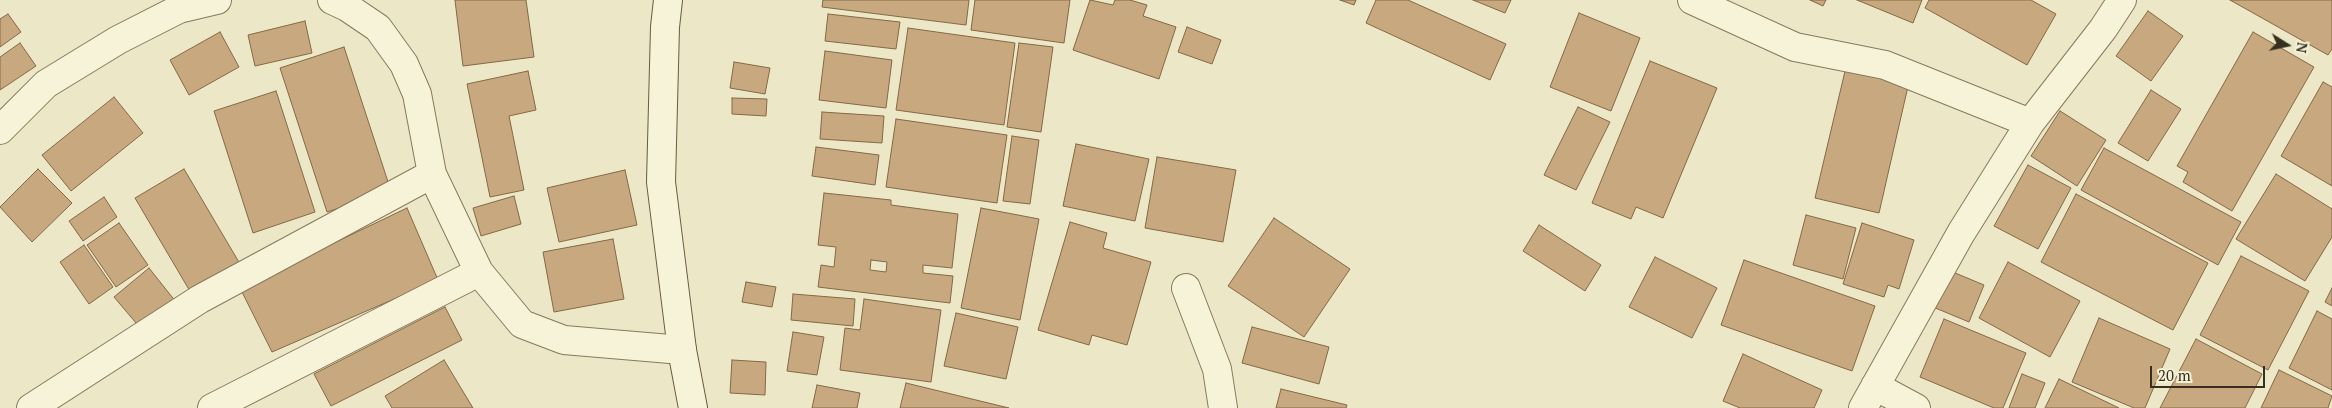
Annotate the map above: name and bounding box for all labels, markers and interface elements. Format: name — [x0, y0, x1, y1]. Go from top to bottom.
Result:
north arrow — [2262, 20, 2312, 70]
text: N — [2292, 41, 2313, 55]
scale bar — [2152, 356, 2267, 388]
text: 20 m — [2158, 365, 2191, 385]

